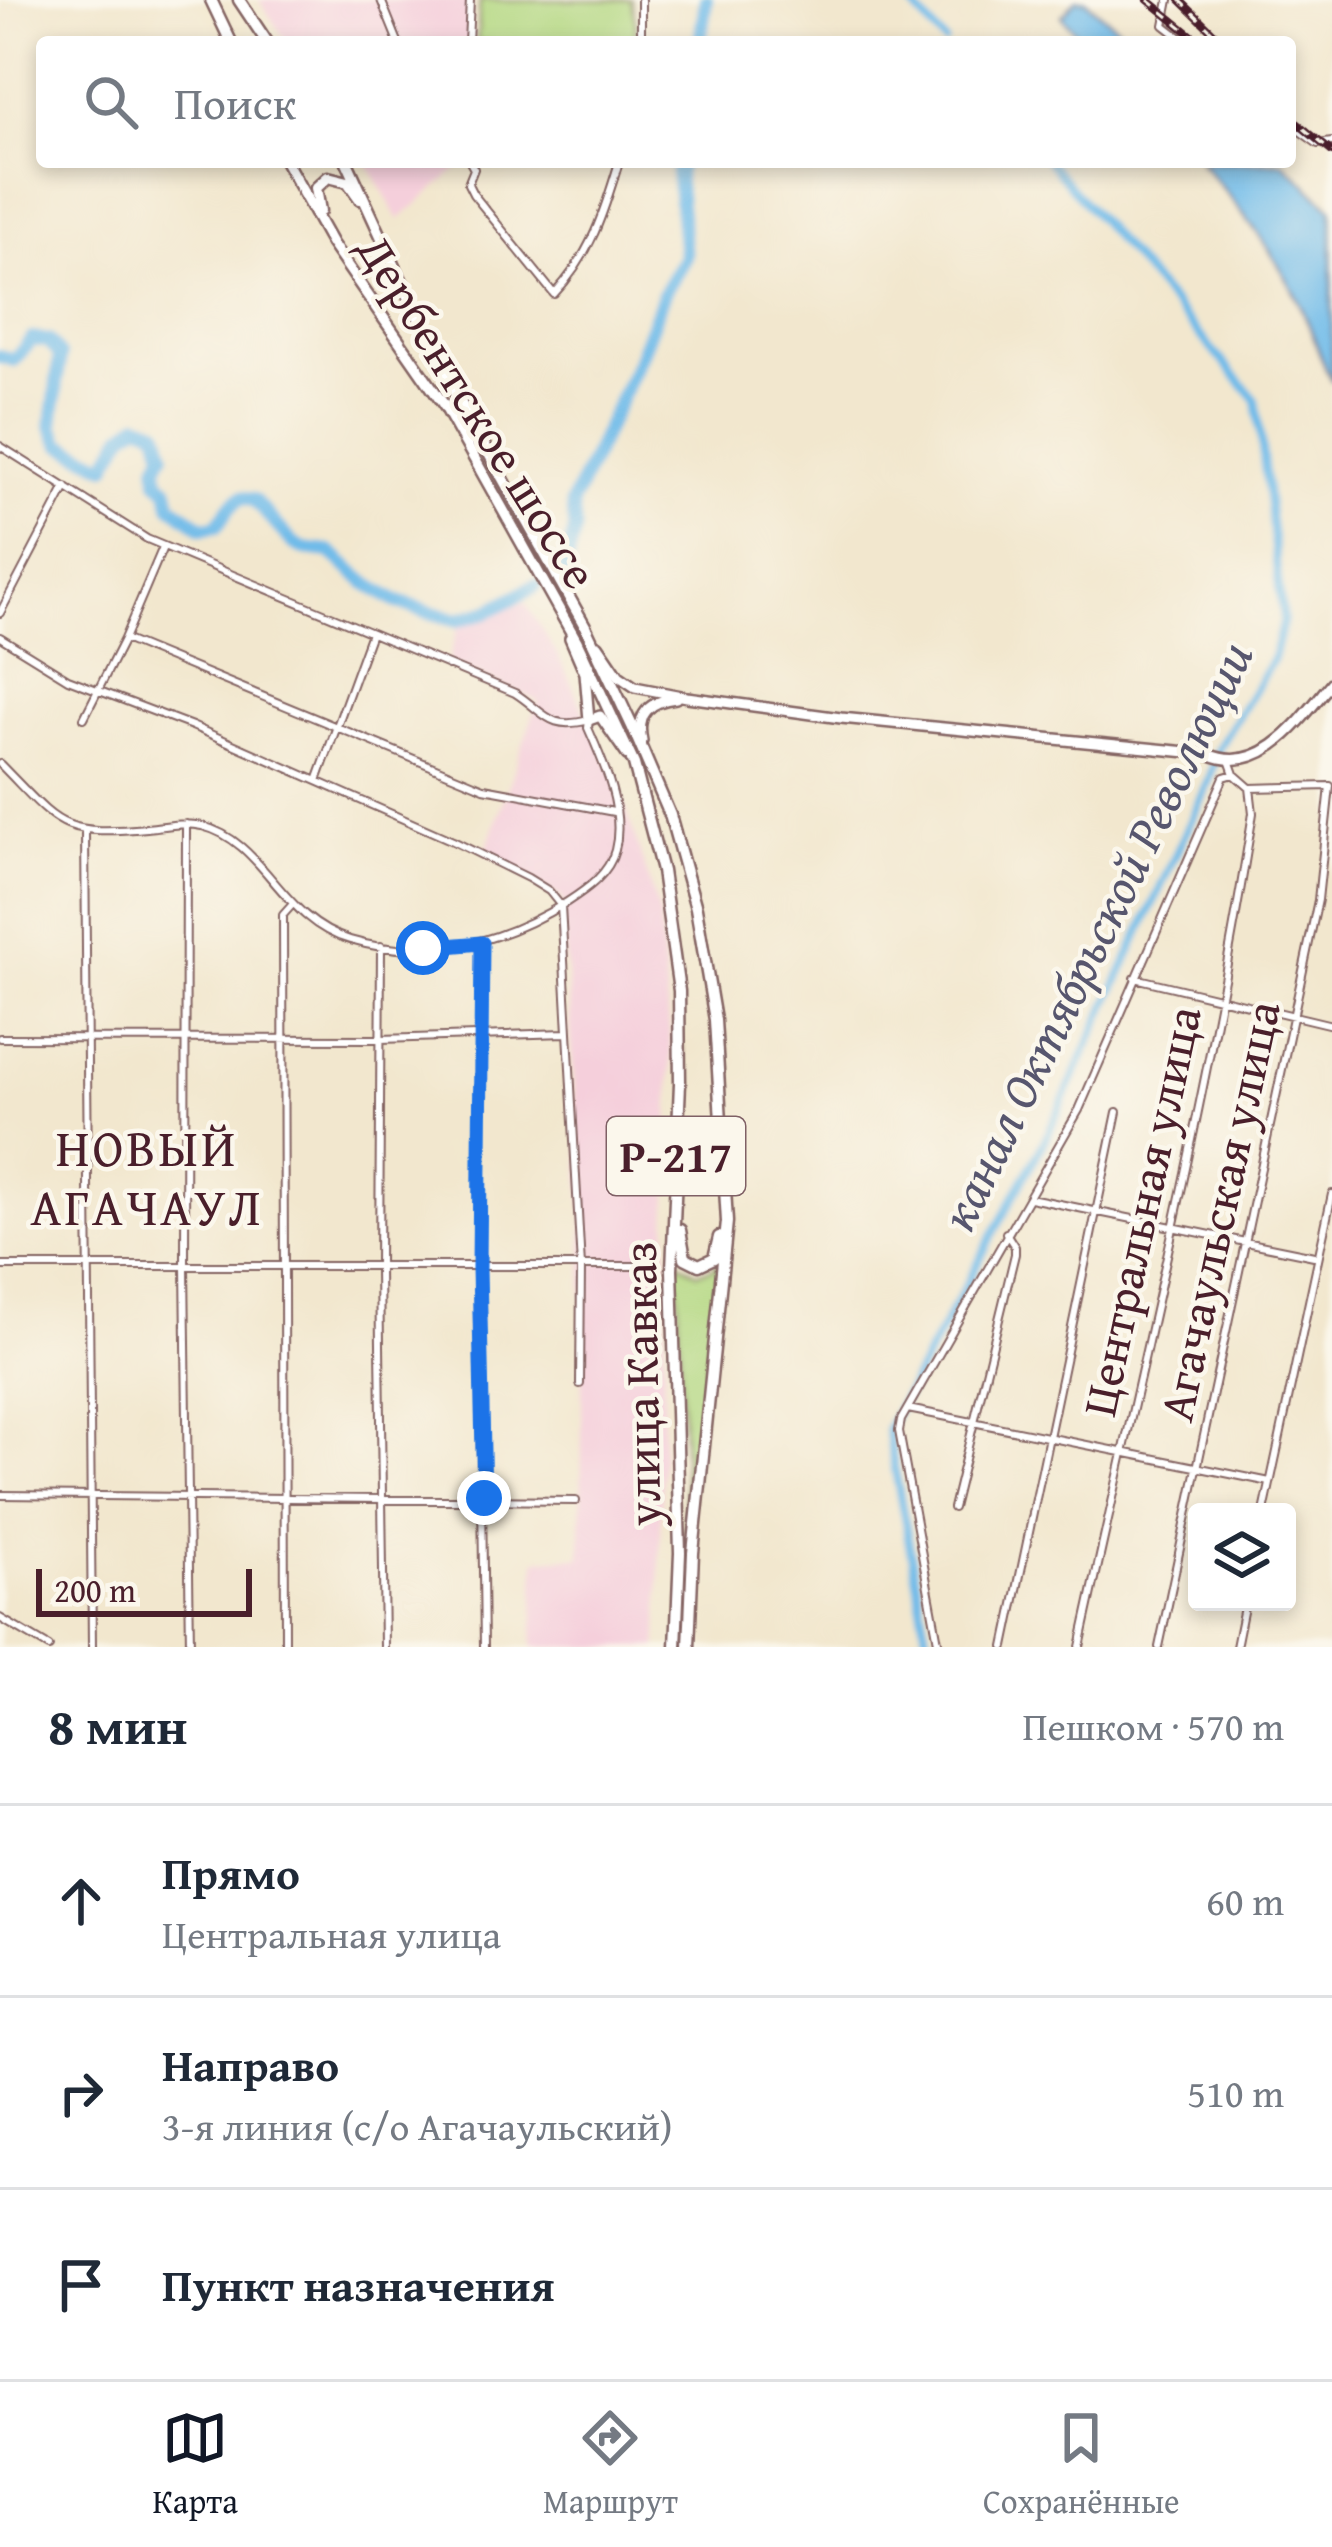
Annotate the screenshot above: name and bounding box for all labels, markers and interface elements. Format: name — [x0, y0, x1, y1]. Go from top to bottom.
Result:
search box — [36, 36, 1296, 168]
icon: search — [78, 69, 144, 135]
text: Поиск — [174, 70, 296, 135]
street label: Дербентское шоссе — [340, 218, 616, 602]
water label: канал Октябрьской Революции — [920, 628, 1271, 1242]
route start — [396, 921, 450, 975]
street label: Агачаульская улица — [1139, 994, 1298, 1428]
street label: Центральная улица — [1062, 999, 1219, 1422]
district label: НОВЫЙ АГАЧАУЛ — [30, 1110, 264, 1244]
road number: Р-217 — [607, 1117, 745, 1195]
street label: улица Кавказ — [603, 1241, 678, 1528]
route end — [457, 1471, 511, 1525]
map controls — [1188, 1503, 1296, 1611]
button: layers — [1188, 1503, 1296, 1611]
scale bar — [36, 1563, 252, 1616]
text: 200 m — [54, 1566, 136, 1614]
text: 8 мин — [48, 1688, 187, 1763]
text: Пешком · 570 m — [1022, 1697, 1284, 1754]
text: Прямо — [162, 1840, 300, 1905]
icon: ahead — [48, 1868, 114, 1934]
text: 60 m — [1206, 1872, 1284, 1929]
text: Центральная улица — [162, 1905, 501, 1962]
text: Направо — [162, 2032, 339, 2097]
icon: right — [48, 2060, 114, 2126]
text: 510 m — [1187, 2064, 1284, 2121]
text: 3-я линия (с/о Агачаульский) — [162, 2097, 673, 2154]
icon: arrive — [48, 2252, 114, 2318]
text: Пункт назначения — [162, 2252, 555, 2317]
tab: Карта — [153, 2405, 238, 2525]
tab: Маршрут — [543, 2405, 678, 2525]
tab: Сохранённые — [983, 2405, 1180, 2525]

